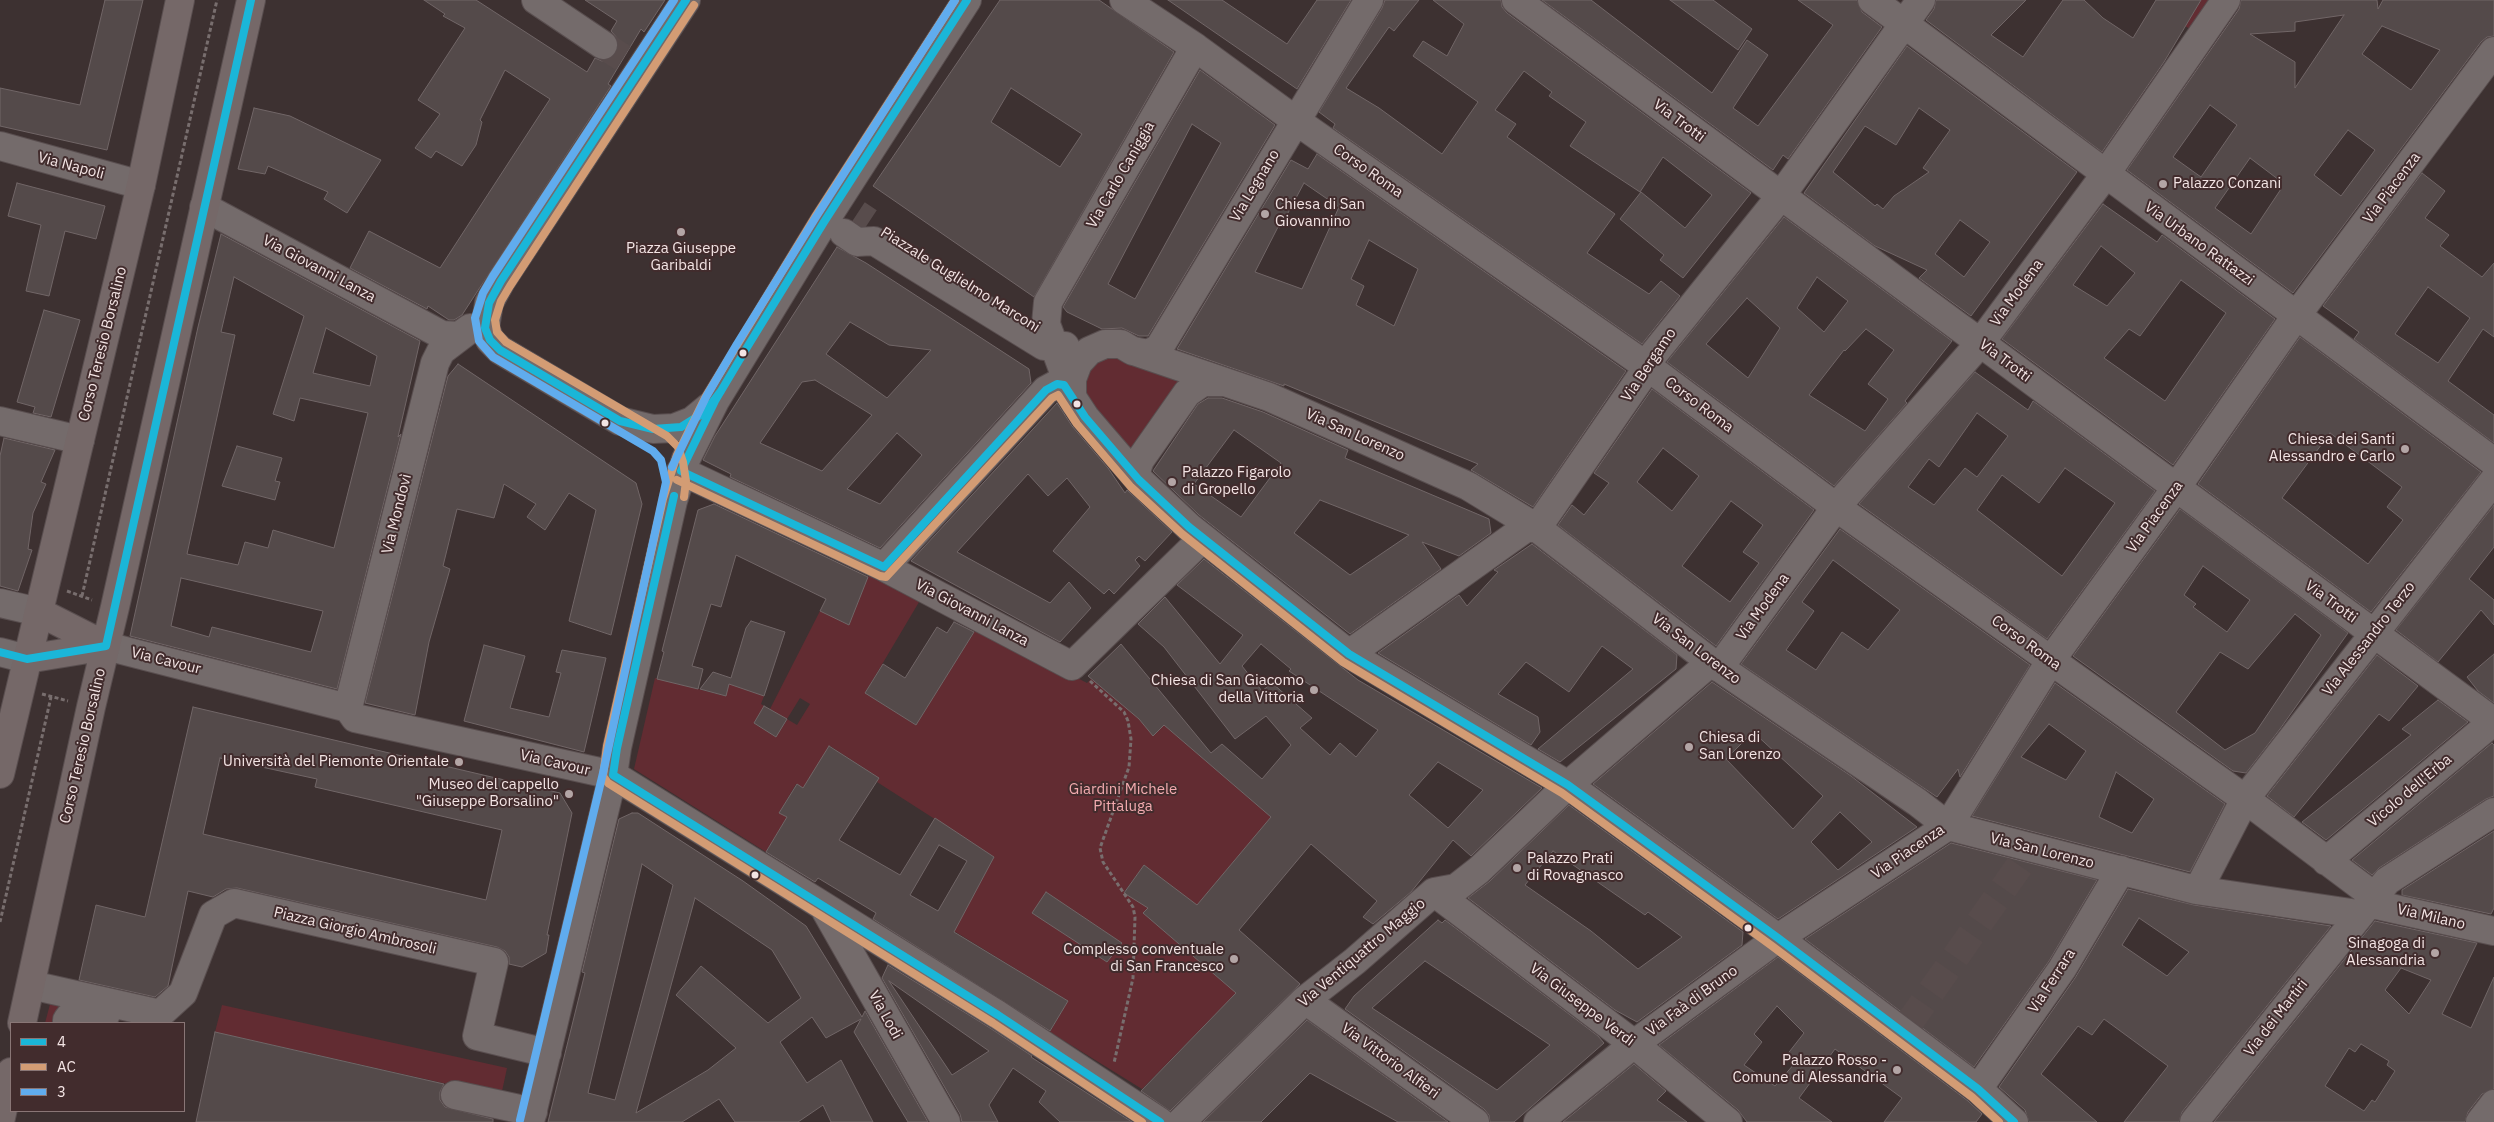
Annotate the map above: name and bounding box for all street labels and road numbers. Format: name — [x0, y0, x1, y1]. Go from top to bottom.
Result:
street label: Via Trotti — [1649, 96, 1709, 146]
street label: Via Carlo Caniggia — [1083, 118, 1159, 232]
street label: Corso Roma — [1330, 140, 1406, 202]
street label: Via Legnano — [1226, 146, 1284, 226]
street label: Via Napoli — [36, 149, 106, 183]
street label: Via Piacenza — [2359, 149, 2425, 227]
street label: Via Urbano Rattazzi — [2141, 198, 2257, 290]
street label: Piazzale Guglielmo Marconi — [877, 224, 1043, 336]
street label: Via Giovanni Lanza — [259, 232, 379, 306]
street label: Via Modena — [1987, 256, 2047, 330]
street label: Corso Teresio Borsalino — [75, 265, 131, 423]
street label: Via Bergamo — [1618, 325, 1680, 405]
street label: Via Trotti — [1975, 336, 2035, 386]
street label: Corso Roma — [1661, 373, 1737, 437]
street label: Via San Lorenzo — [1303, 405, 1407, 465]
street label: Via Mondovì — [378, 472, 416, 556]
street label: Via Piacenza — [2123, 478, 2187, 556]
street label: Via Modena — [1733, 570, 1793, 644]
street label: Via Giovanni Lanza — [912, 576, 1032, 650]
street label: Via Trotti — [2301, 577, 2361, 627]
street label: Via Alessandro Terzo — [2319, 578, 2419, 700]
street label: Via San Lorenzo — [1648, 610, 1744, 688]
street label: Corso Roma — [1988, 612, 2064, 674]
street label: Via Cavour — [129, 644, 203, 678]
street label: Corso Teresio Borsalino — [56, 667, 110, 825]
street label: Via Cavour — [518, 746, 592, 780]
street label: Vicolo dell'Erba — [2364, 751, 2456, 831]
street label: Via Piacenza — [1868, 821, 1948, 883]
street label: Via San Lorenzo — [1988, 829, 2096, 873]
street label: Via Ventiquattro Maggio — [1295, 895, 1429, 1011]
street label: Via Milano — [2395, 900, 2467, 934]
street label: Piazza Giorgio Ambrosoli — [272, 904, 438, 958]
street label: Via Ferrara — [2025, 945, 2079, 1017]
street label: Via Giuseppe Verdi — [1526, 960, 1638, 1050]
street label: Via Faà di Bruno — [1643, 962, 1741, 1040]
street label: Via dei Martiri — [2240, 976, 2312, 1060]
street label: Via Lodi — [864, 988, 906, 1042]
street label: Via Vittorio Alfieri — [1337, 1019, 1443, 1103]

